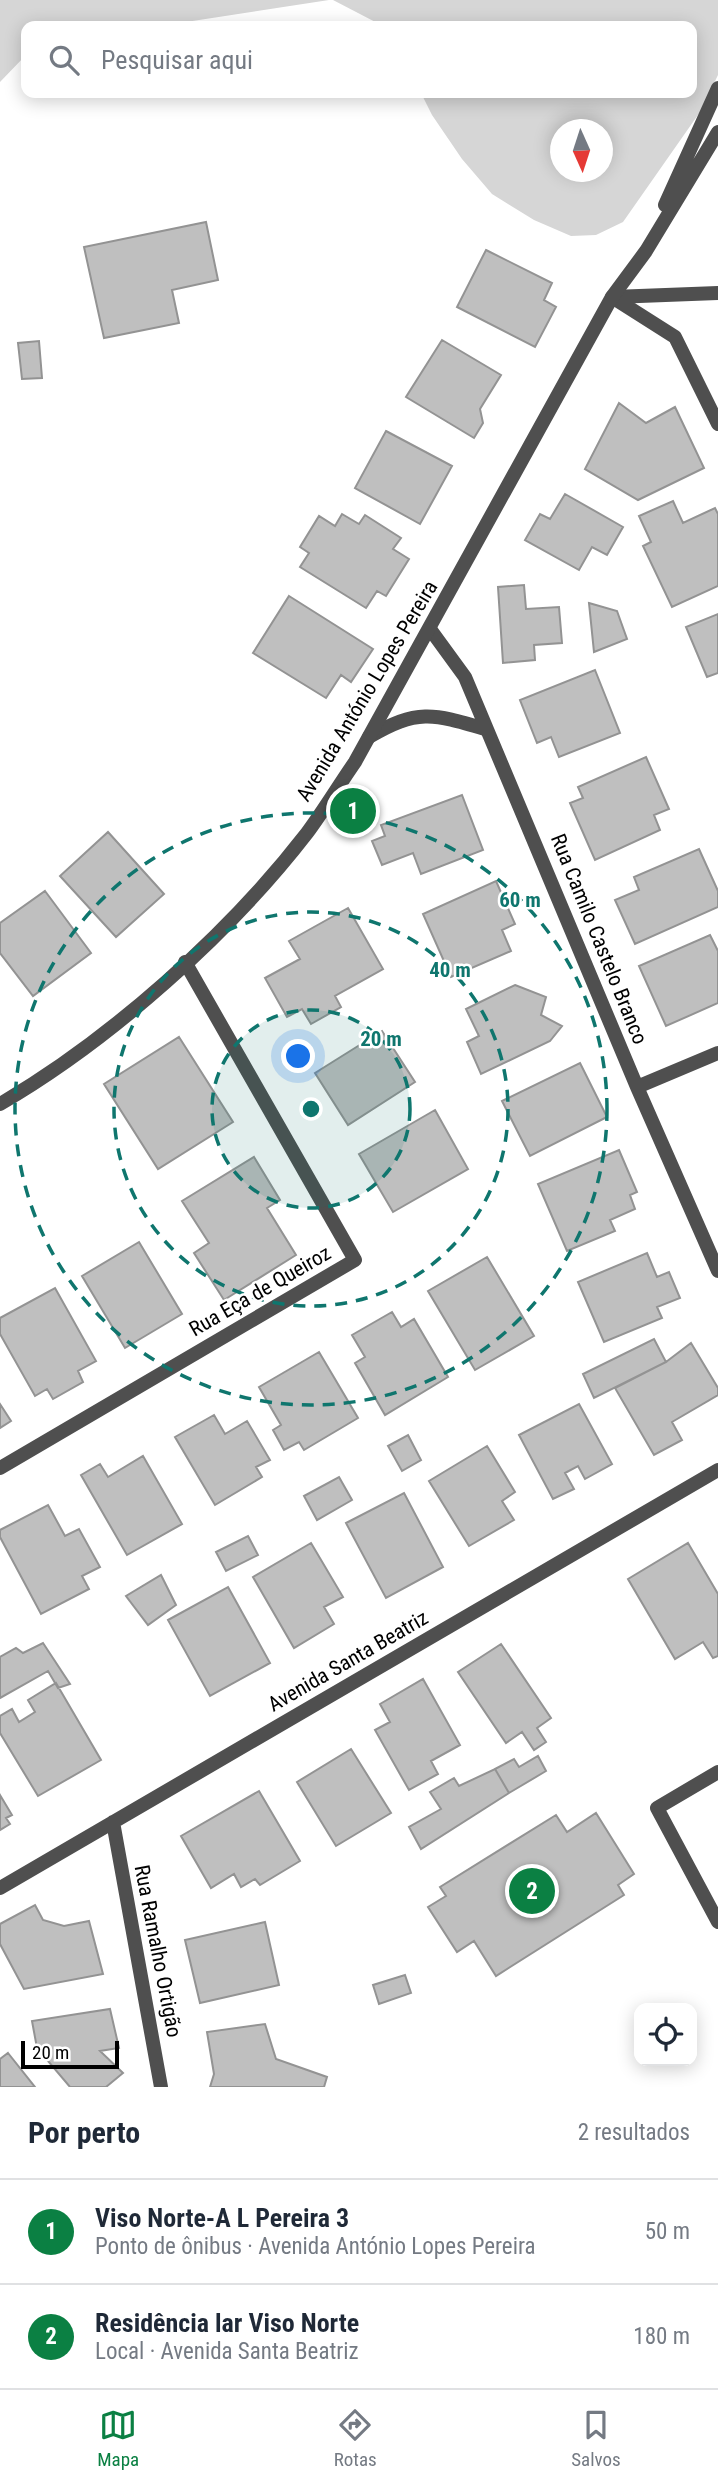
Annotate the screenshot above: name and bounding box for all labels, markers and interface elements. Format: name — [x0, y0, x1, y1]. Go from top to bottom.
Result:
search box — [21, 21, 697, 98]
icon: search — [45, 41, 83, 79]
text: Pesquisar aqui — [101, 45, 253, 75]
north arrow — [550, 119, 613, 182]
street label: Avenida António Lopes Pereira — [292, 576, 442, 806]
pin: 1 — [330, 785, 376, 837]
street label: Rua Camilo Castelo Branco — [546, 830, 652, 1048]
text: 60 m — [499, 888, 541, 912]
text: 40 m — [429, 958, 471, 982]
text: 20 m — [360, 1027, 402, 1051]
your location — [281, 1039, 315, 1073]
centre of rings — [299, 1097, 323, 1121]
street label: Rua Eça de Queiroz — [185, 1241, 335, 1341]
street label: Avenida Santa Beatriz — [264, 1605, 432, 1717]
street label: Rua Ramalho Ortigão — [130, 1863, 186, 2039]
pin: 2 — [509, 1865, 555, 1917]
map controls — [634, 2003, 697, 2066]
button: locate — [634, 2003, 697, 2066]
scale bar — [21, 2038, 119, 2070]
text: 20 m — [32, 2041, 69, 2064]
text: Por perto — [28, 2115, 140, 2150]
text: 2 resultados — [578, 2119, 690, 2146]
text: Viso Norte-A L Pereira 3 — [95, 2203, 349, 2233]
text: 1 — [45, 2218, 57, 2245]
text: 50 m — [645, 2218, 690, 2245]
text: Ponto de ônibus · Avenida António Lopes Pereira — [95, 2233, 536, 2260]
text: Residência lar Viso Norte — [95, 2308, 359, 2338]
text: 2 — [45, 2323, 57, 2350]
text: 180 m — [633, 2323, 690, 2350]
text: Local · Avenida Santa Beatriz — [95, 2338, 359, 2365]
tab: Mapa — [97, 2406, 139, 2471]
tab: Rotas — [334, 2406, 377, 2471]
tab: Salvos — [571, 2406, 621, 2471]

